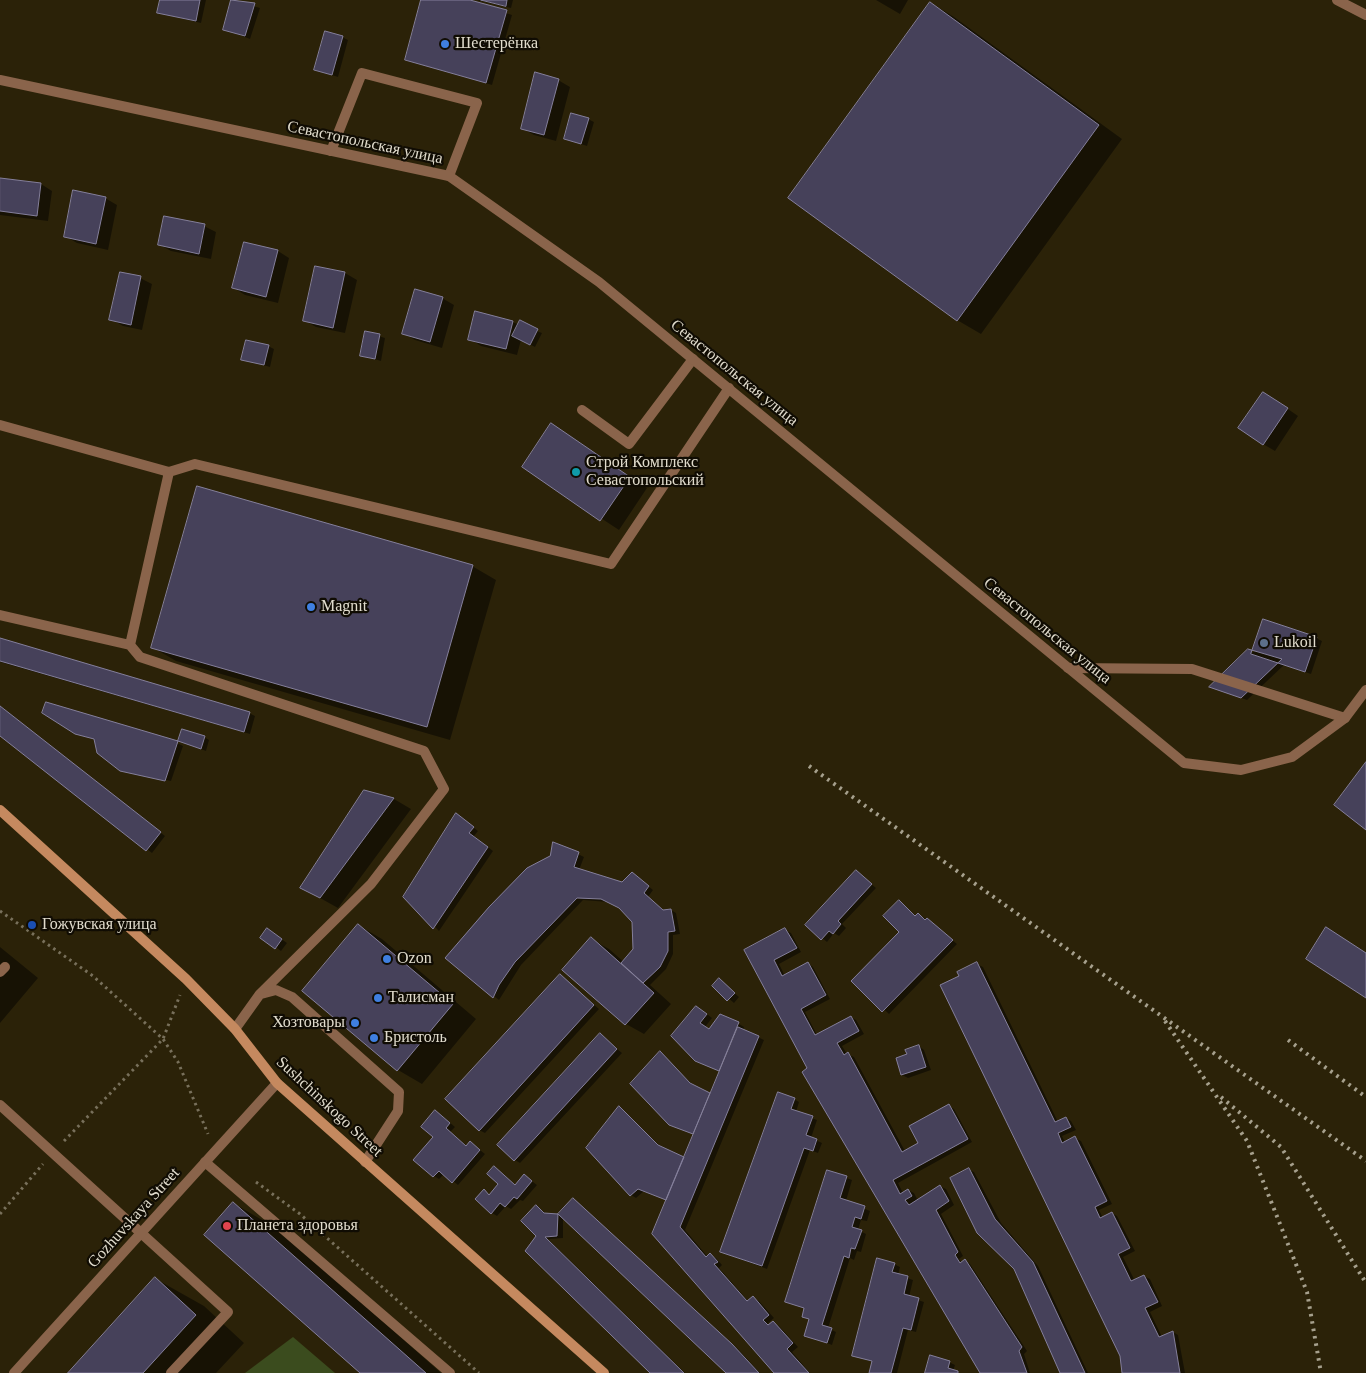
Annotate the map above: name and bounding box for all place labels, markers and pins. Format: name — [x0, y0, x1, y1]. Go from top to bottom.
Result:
place label: Шестерёнка — [455, 34, 538, 54]
marker: Шестерёнка — [439, 38, 451, 50]
place label: Строй Комплекс Севастопольский — [586, 453, 704, 491]
marker: Строй Комплекс Севастопольский — [570, 466, 582, 478]
place label: Magnit — [321, 597, 367, 617]
marker: Magnit — [305, 601, 317, 613]
place label: Lukoil — [1274, 633, 1317, 653]
marker: Lukoil — [1258, 637, 1270, 649]
place label: Гожувская улица — [42, 915, 157, 935]
marker: Гожувская улица — [26, 919, 38, 931]
place label: Ozon — [397, 949, 432, 969]
marker: Ozon — [381, 953, 393, 965]
place label: Талисман — [388, 988, 454, 1008]
marker: Талисман — [372, 992, 384, 1004]
place label: Хозтовары — [272, 1013, 345, 1033]
marker: Хозтовары — [349, 1017, 361, 1029]
place label: Бристоль — [384, 1028, 447, 1048]
marker: Бристоль — [368, 1032, 380, 1044]
place label: Планета здоровья — [237, 1216, 358, 1236]
marker: Планета здоровья — [221, 1220, 233, 1232]

